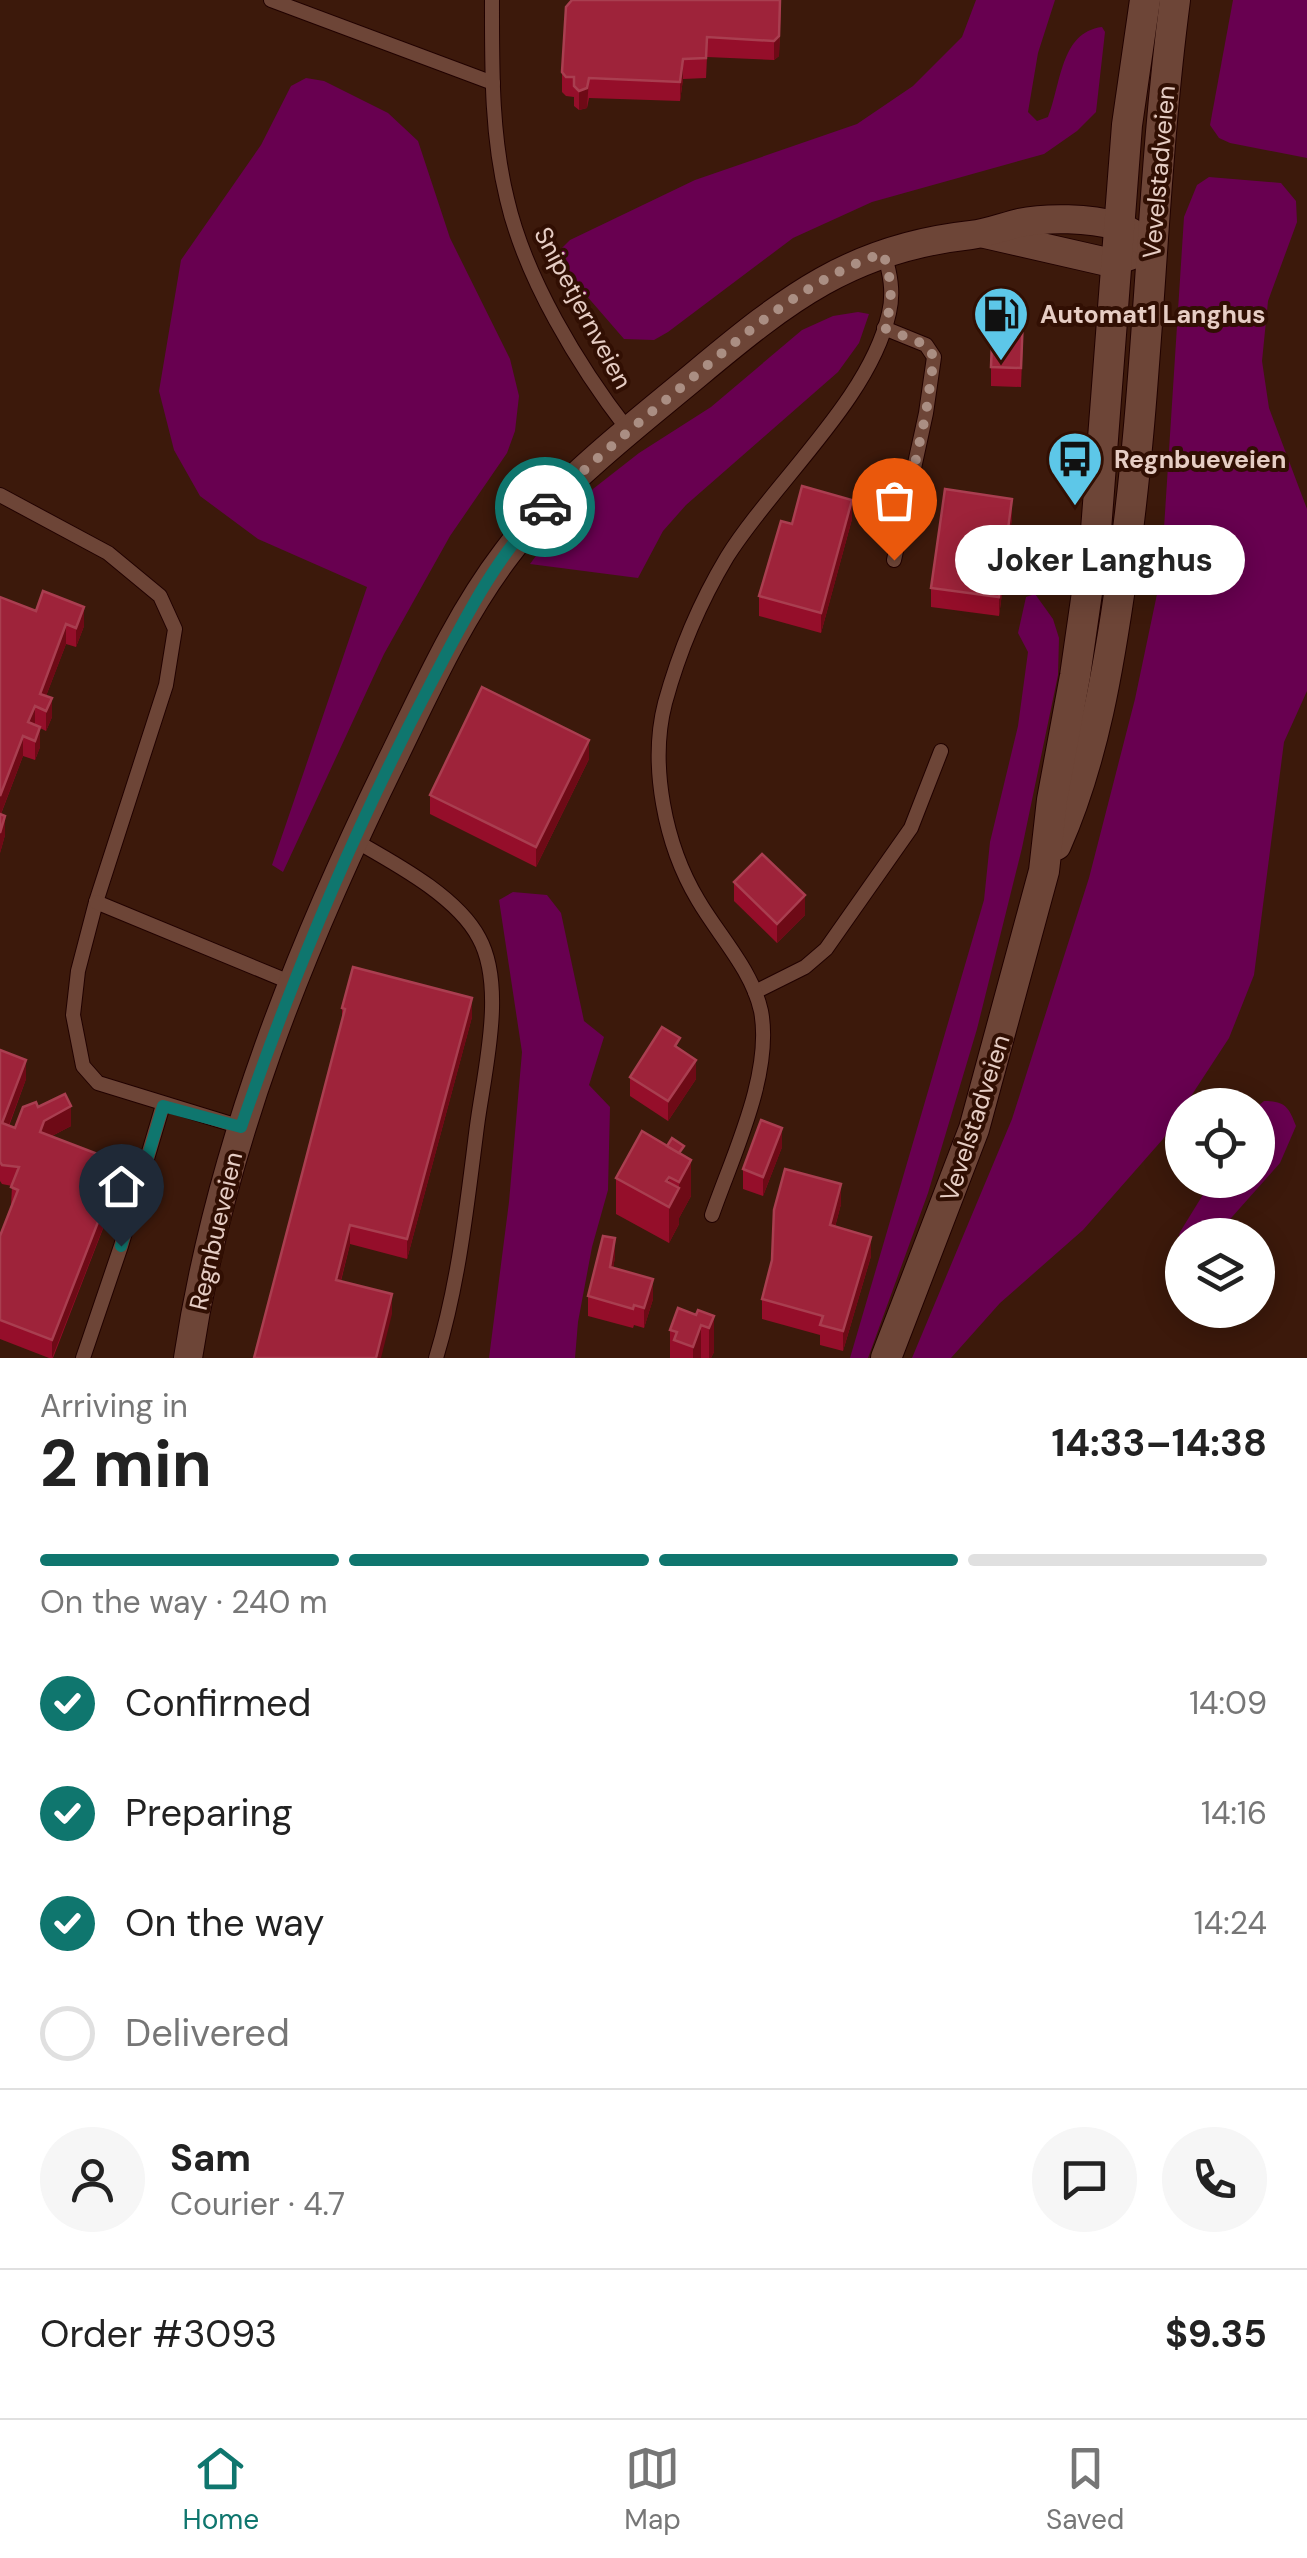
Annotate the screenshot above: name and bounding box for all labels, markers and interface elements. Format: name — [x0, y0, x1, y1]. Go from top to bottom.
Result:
street label: Vevelstadveien — [1135, 84, 1183, 260]
street label: Snipetjernveien — [526, 221, 640, 395]
fuel station icon: Automat1 Langhus — [971, 284, 1031, 363]
place label: Automat1 Langhus — [1040, 298, 1266, 331]
bus stop icon: Regnbueveien — [1045, 429, 1105, 508]
place label: Regnbueveien — [1114, 443, 1286, 476]
courier — [495, 457, 595, 557]
pin — [852, 458, 937, 561]
icon: bag — [867, 473, 922, 528]
icon: car — [518, 480, 573, 535]
callout: Joker Langhus — [954, 525, 1244, 595]
text: Joker Langhus — [987, 539, 1213, 581]
street label: Vevelstadveien — [932, 1030, 1018, 1206]
map controls — [1165, 1088, 1275, 1328]
button: locate — [1165, 1088, 1275, 1198]
pin — [79, 1144, 164, 1247]
street label: Regnbueveien — [182, 1149, 250, 1313]
icon: home — [94, 1159, 149, 1214]
button: layers — [1165, 1218, 1275, 1328]
text: Arriving in — [40, 1385, 188, 1427]
text: 14:33–14:38 — [1051, 1418, 1267, 1468]
text: 2 min — [40, 1422, 212, 1506]
text: On the way · 240 m — [40, 1581, 327, 1623]
icon: check — [40, 1676, 95, 1731]
text: Confirmed — [125, 1678, 311, 1728]
text: 14:09 — [1189, 1682, 1267, 1724]
icon: check — [40, 1786, 95, 1841]
text: Preparing — [125, 1788, 293, 1838]
text: 14:16 — [1201, 1792, 1267, 1834]
icon: check — [40, 1896, 95, 1951]
text: On the way — [125, 1898, 324, 1948]
text: 14:24 — [1194, 1902, 1267, 1944]
text: Delivered — [125, 2008, 290, 2058]
button: person — [40, 2127, 145, 2232]
button: chat — [1032, 2127, 1137, 2232]
button: phone — [1162, 2127, 1267, 2232]
text: Sam — [170, 2133, 251, 2183]
text: Courier · 4.7 — [170, 2183, 345, 2225]
text: Order #3093 — [40, 2309, 277, 2359]
text: $9.35 — [1165, 2309, 1267, 2359]
tab: Home — [183, 2441, 259, 2538]
tab: Map — [624, 2441, 681, 2538]
tab: Saved — [1046, 2441, 1124, 2538]

